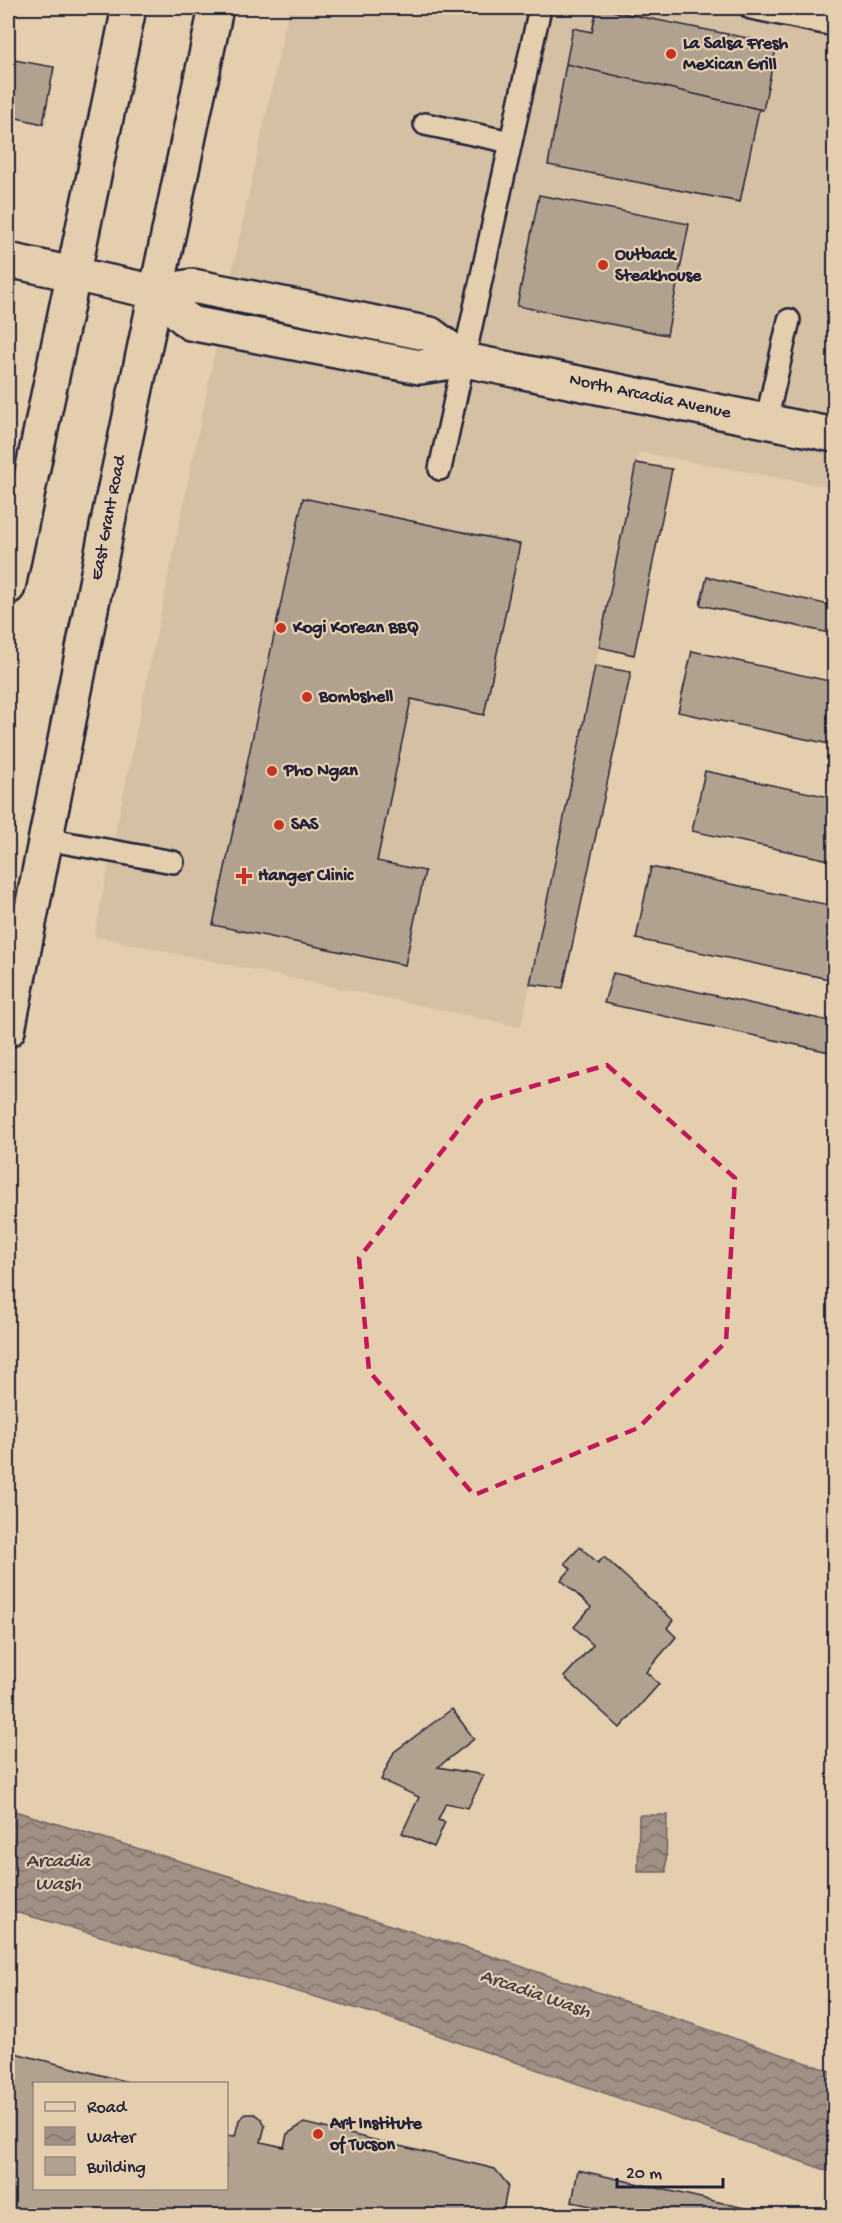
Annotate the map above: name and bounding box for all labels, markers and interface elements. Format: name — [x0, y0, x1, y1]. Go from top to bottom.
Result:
place label: La Salsa Fresh Mexican Grill — [683, 34, 789, 76]
marker: La Salsa Fresh Mexican Grill — [664, 47, 678, 61]
place label: Outback Steakhouse — [615, 245, 702, 287]
marker: Outback Steakhouse — [596, 258, 610, 272]
street label: North Arcadia Avenue — [567, 370, 733, 425]
street label: East Grant Road — [87, 452, 132, 582]
place label: Kogi Korean BBQ — [292, 618, 419, 639]
marker: Kogi Korean BBQ — [274, 621, 288, 635]
place label: Bombshell — [318, 687, 393, 708]
marker: Bombshell — [300, 690, 314, 704]
place label: Pho Ngan — [283, 761, 358, 782]
marker: Pho Ngan — [265, 764, 279, 778]
place label: SAS — [291, 815, 319, 836]
marker: SAS — [272, 818, 286, 832]
place label: Hanger Clinic — [258, 866, 354, 887]
marker: Hanger Clinic — [235, 867, 253, 885]
water label: Arcadia Wash — [26, 1851, 92, 1897]
water label: Arcadia Wash — [477, 1965, 593, 2025]
legend — [33, 2082, 228, 2190]
text: Road — [87, 2098, 128, 2119]
place label: Art Institute of Tucson — [329, 2114, 422, 2156]
marker: Art Institute of Tucson — [311, 2127, 325, 2141]
text: Water — [87, 2128, 137, 2149]
scale bar — [617, 2151, 724, 2189]
text: Building — [86, 2158, 146, 2179]
text: 20 m — [626, 2164, 662, 2185]

